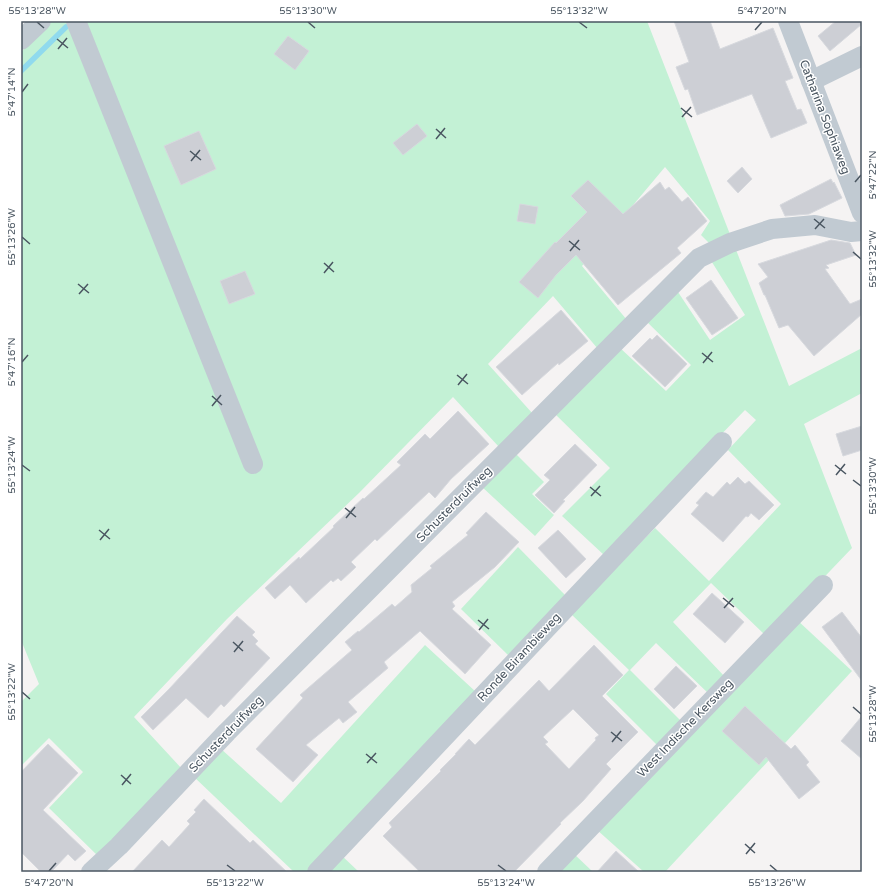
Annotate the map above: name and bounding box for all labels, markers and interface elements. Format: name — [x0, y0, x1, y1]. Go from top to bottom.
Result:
text: 55°13'28"W — [8, 5, 66, 17]
text: 55°13'30"W — [279, 5, 337, 17]
text: 55°13'32"W — [550, 5, 608, 17]
text: 5°47'20"N — [738, 5, 786, 17]
street label: Catharina Sophiaweg — [797, 58, 853, 176]
text: 5°47'14"N — [6, 68, 18, 116]
text: 5°47'22"N — [867, 151, 879, 199]
text: 55°13'26"W — [6, 208, 18, 266]
text: 55°13'32"W — [867, 230, 879, 288]
text: 5°47'16"N — [6, 338, 18, 386]
text: 55°13'24"W — [6, 436, 18, 494]
text: 55°13'30"W — [867, 457, 879, 515]
street label: Schusterdruifweg — [413, 463, 495, 545]
street label: Ronde Birambieweg — [475, 610, 563, 704]
text: 55°13'22"W — [6, 663, 18, 721]
street label: West Indische Kersweg — [634, 676, 736, 780]
text: 55°13'28"W — [867, 685, 879, 743]
street label: Schusterdruifweg — [186, 693, 266, 775]
text: 5°47'20"N — [25, 877, 73, 889]
text: 55°13'22"W — [206, 877, 264, 889]
text: 55°13'24"W — [477, 877, 535, 889]
text: 55°13'26"W — [748, 877, 806, 889]

